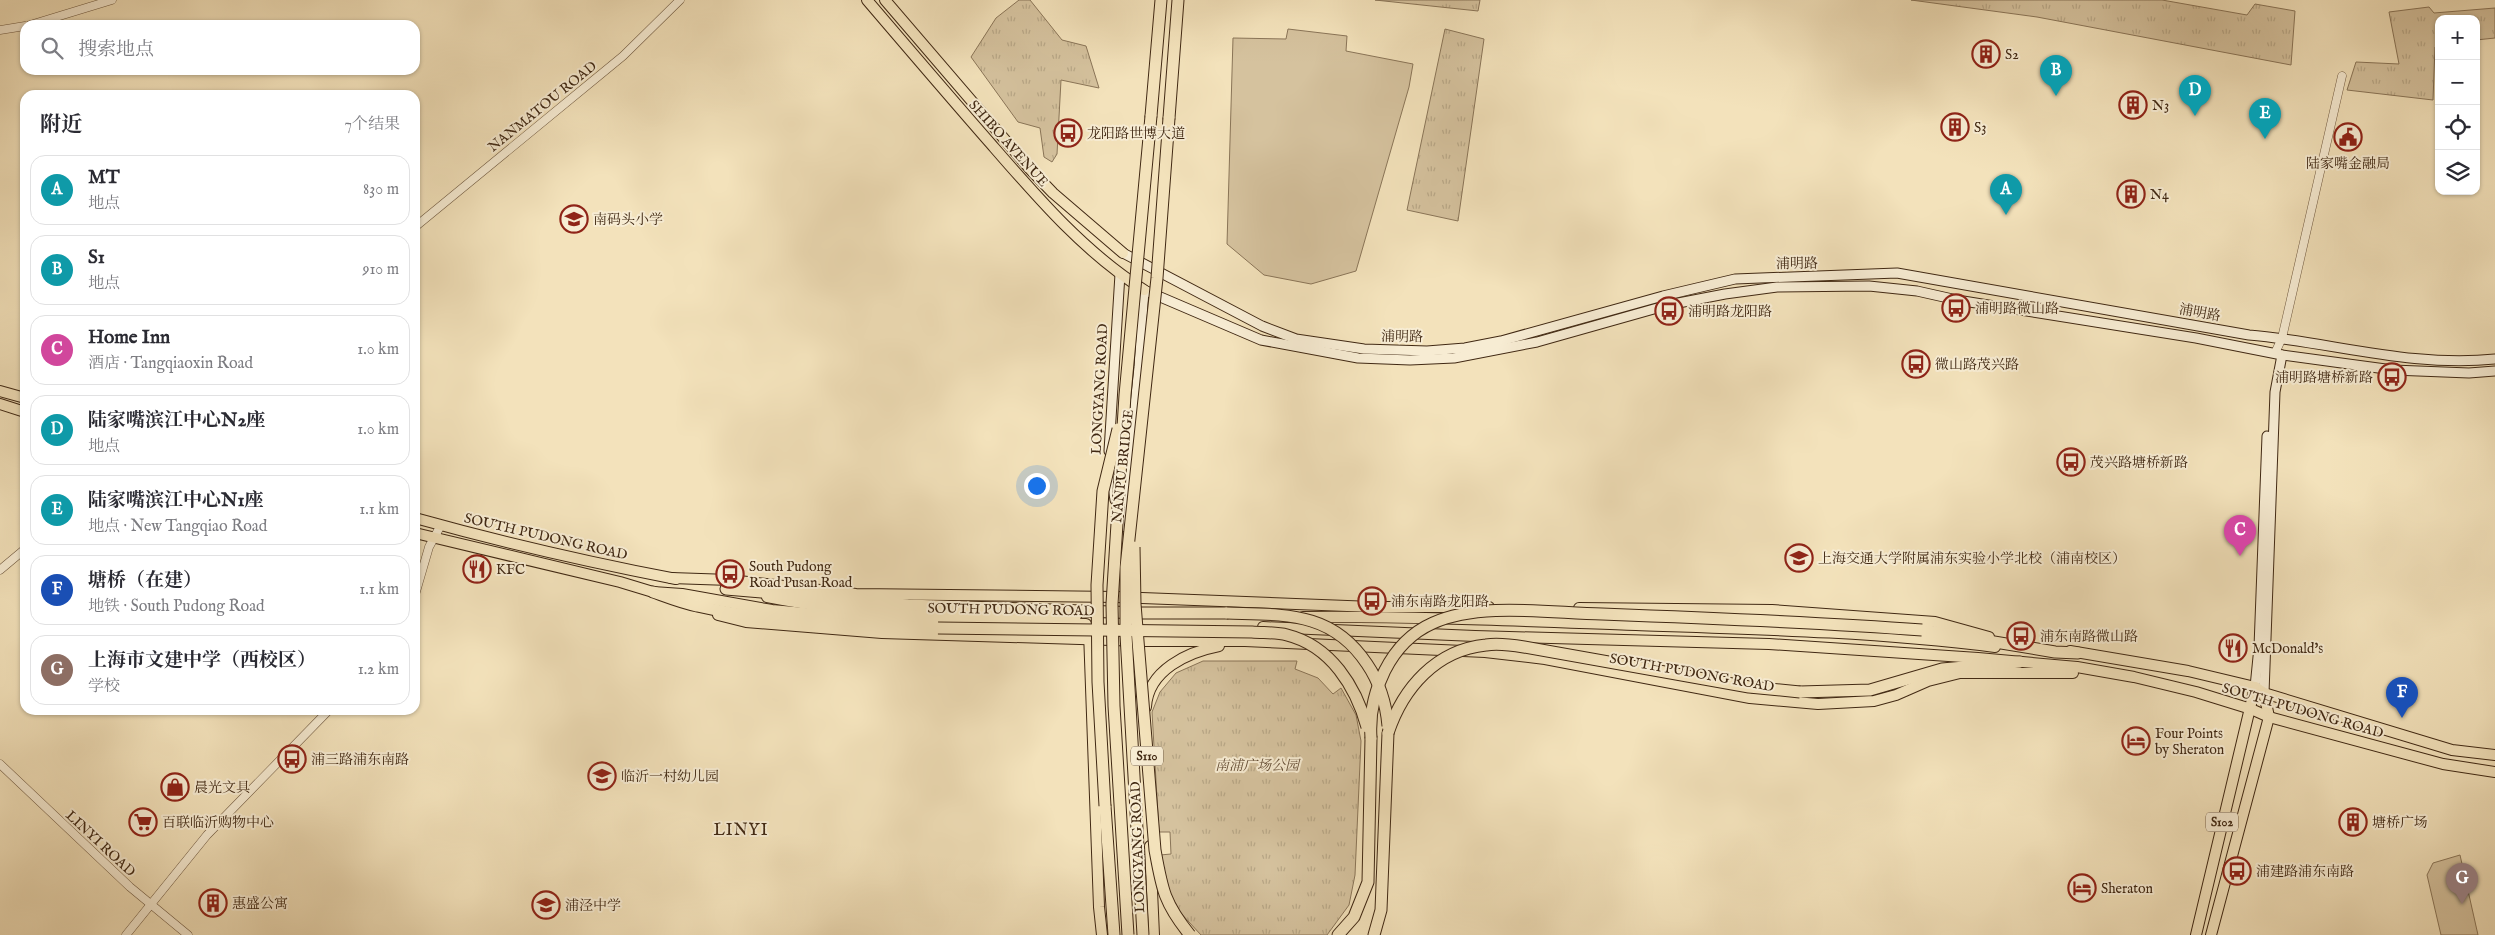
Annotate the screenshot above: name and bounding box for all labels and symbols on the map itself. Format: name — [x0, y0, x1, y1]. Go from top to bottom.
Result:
building icon: S2 — [1971, 39, 2001, 69]
place label: S2 — [2005, 46, 2019, 64]
pin: B — [2040, 55, 2072, 96]
street label: NANMATOU ROAD — [485, 57, 601, 156]
pin: D — [2179, 75, 2211, 116]
building icon: N3 — [2118, 90, 2148, 120]
street label: SHIBO AVENUE — [965, 97, 1052, 191]
place label: N3 — [2152, 97, 2169, 115]
pin: E — [2249, 98, 2281, 139]
building icon: S3 — [1940, 112, 1970, 142]
bus stop icon: 龙阳路世博大道 — [1053, 118, 1083, 148]
place label: S3 — [1974, 119, 1986, 137]
public building icon: 陆家嘴金融局 — [2333, 122, 2363, 152]
place label: 龙阳路世博大道 — [1087, 125, 1185, 143]
place label: 陆家嘴金融局 — [2306, 155, 2390, 173]
pin: A — [1990, 174, 2022, 215]
building icon: N4 — [2116, 179, 2146, 209]
place label: N4 — [2150, 186, 2169, 204]
school or university icon: 南码头小学 — [559, 204, 589, 234]
place label: 南码头小学 — [593, 211, 663, 229]
street label: 浦明路 — [1776, 255, 1818, 273]
bus stop icon: 浦明路微山路 — [1941, 293, 1971, 323]
bus stop icon: 浦明路龙阳路 — [1654, 296, 1684, 326]
place label: 浦明路微山路 — [1975, 300, 2059, 318]
street label: 浦明路 — [2178, 300, 2222, 325]
place label: 浦明路龙阳路 — [1688, 303, 1772, 321]
street label: LONGYANG ROAD — [1088, 323, 1112, 455]
street label: 浦明路 — [1381, 328, 1423, 346]
bus stop icon: 微山路茂兴路 — [1901, 349, 1931, 379]
place label: 微山路茂兴路 — [1935, 356, 2019, 374]
bus stop icon: 浦明路塘桥新路 — [2377, 362, 2407, 392]
place label: 浦明路塘桥新路 — [2275, 369, 2373, 387]
street label: NANPU BRIDGE — [1108, 408, 1138, 524]
bus stop icon: 茂兴路塘桥新路 — [2056, 447, 2086, 477]
place label: 茂兴路塘桥新路 — [2090, 454, 2188, 472]
your location — [1024, 473, 1050, 499]
street label: SOUTH PUDONG ROAD — [462, 509, 629, 565]
pin: C — [2224, 515, 2256, 556]
school or university icon: 上海交通大学附属浦东实验小学北校（浦南校区） — [1784, 543, 1814, 573]
place label: 上海交通大学附属浦东实验小学北校（浦南校区） — [1818, 550, 2126, 568]
restaurant icon: KFC — [462, 554, 492, 584]
place label: South Pudong Road Pusan Road — [749, 558, 853, 592]
bus stop icon: South Pudong Road Pusan Road — [715, 559, 745, 589]
place label: KFC — [496, 561, 525, 579]
bus stop icon: 浦东南路龙阳路 — [1357, 586, 1387, 616]
place label: 浦东南路龙阳路 — [1391, 593, 1489, 611]
street label: SOUTH PUDONG ROAD — [927, 600, 1095, 620]
bus stop icon: 浦东南路微山路 — [2006, 621, 2036, 651]
place label: 浦东南路微山路 — [2040, 628, 2138, 646]
restaurant icon: McDonald's — [2218, 633, 2248, 663]
place label: McDonald's — [2252, 640, 2323, 658]
street label: SOUTH PUDONG ROAD — [1608, 650, 1776, 696]
pin: F — [2386, 677, 2418, 718]
street label: SOUTH PUDONG ROAD — [2220, 679, 2385, 743]
place label: Four Points by Sheraton — [2155, 725, 2225, 759]
hotel icon: Four Points by Sheraton — [2121, 726, 2151, 756]
bus stop icon: 浦三路浦东南路 — [277, 744, 307, 774]
road number: S110 — [1131, 746, 1163, 766]
place label: 浦三路浦东南路 — [311, 751, 409, 769]
park label: 南浦广场公园 — [1215, 757, 1301, 775]
school or university icon: 临沂一村幼儿园 — [587, 761, 617, 791]
place label: 临沂一村幼儿园 — [621, 768, 719, 786]
shop icon: 晨光文具 — [160, 772, 190, 802]
place label: 晨光文具 — [194, 779, 250, 797]
street label: LONGYANG ROAD — [1127, 781, 1149, 913]
street label: LINYI ROAD — [62, 807, 139, 881]
supermarket icon: 百联临沂购物中心 — [128, 807, 158, 837]
building icon: 塘桥广场 — [2338, 807, 2368, 837]
road number: S102 — [2206, 812, 2238, 832]
place label: 百联临沂购物中心 — [162, 814, 274, 832]
place label: 塘桥广场 — [2372, 814, 2428, 832]
district label: LINYI — [713, 821, 769, 841]
bus stop icon: 浦建路浦东南路 — [2222, 856, 2252, 886]
place label: 浦建路浦东南路 — [2256, 863, 2354, 881]
pin: G — [2446, 863, 2478, 904]
hotel icon: Sheraton — [2067, 873, 2097, 903]
place label: Sheraton — [2101, 880, 2153, 898]
building icon: 惠盛公寓 — [198, 888, 228, 918]
school or university icon: 浦泾中学 — [531, 890, 561, 920]
place label: 惠盛公寓 — [232, 895, 288, 913]
place label: 浦泾中学 — [565, 897, 621, 915]

